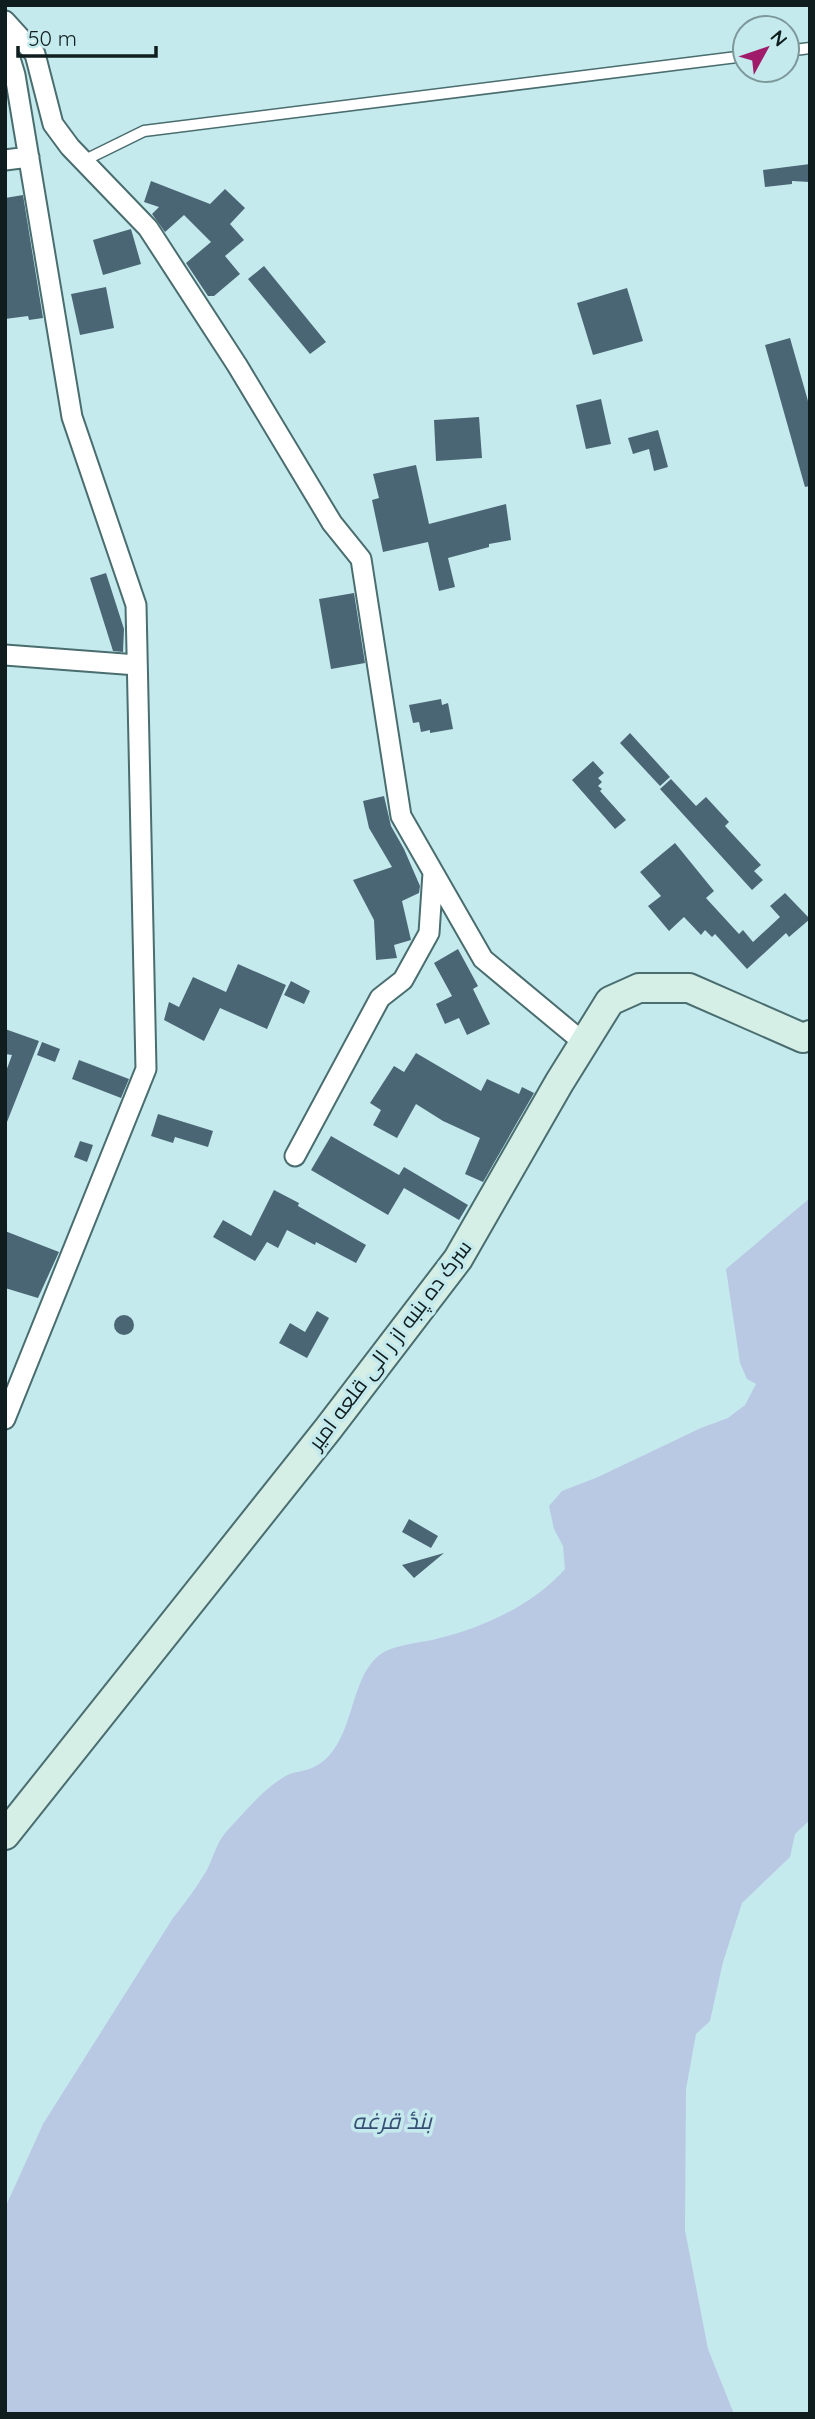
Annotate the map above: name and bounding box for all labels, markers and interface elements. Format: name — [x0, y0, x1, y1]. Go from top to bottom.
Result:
scale bar — [18, 14, 156, 58]
north arrow — [731, 14, 801, 84]
text: 50 m — [28, 25, 77, 51]
text: N — [765, 25, 793, 51]
street label: سرک ده پنبه از ر الی قلعه امیر — [301, 1235, 478, 1456]
water label: بندٔ قرغه — [352, 2106, 433, 2135]

